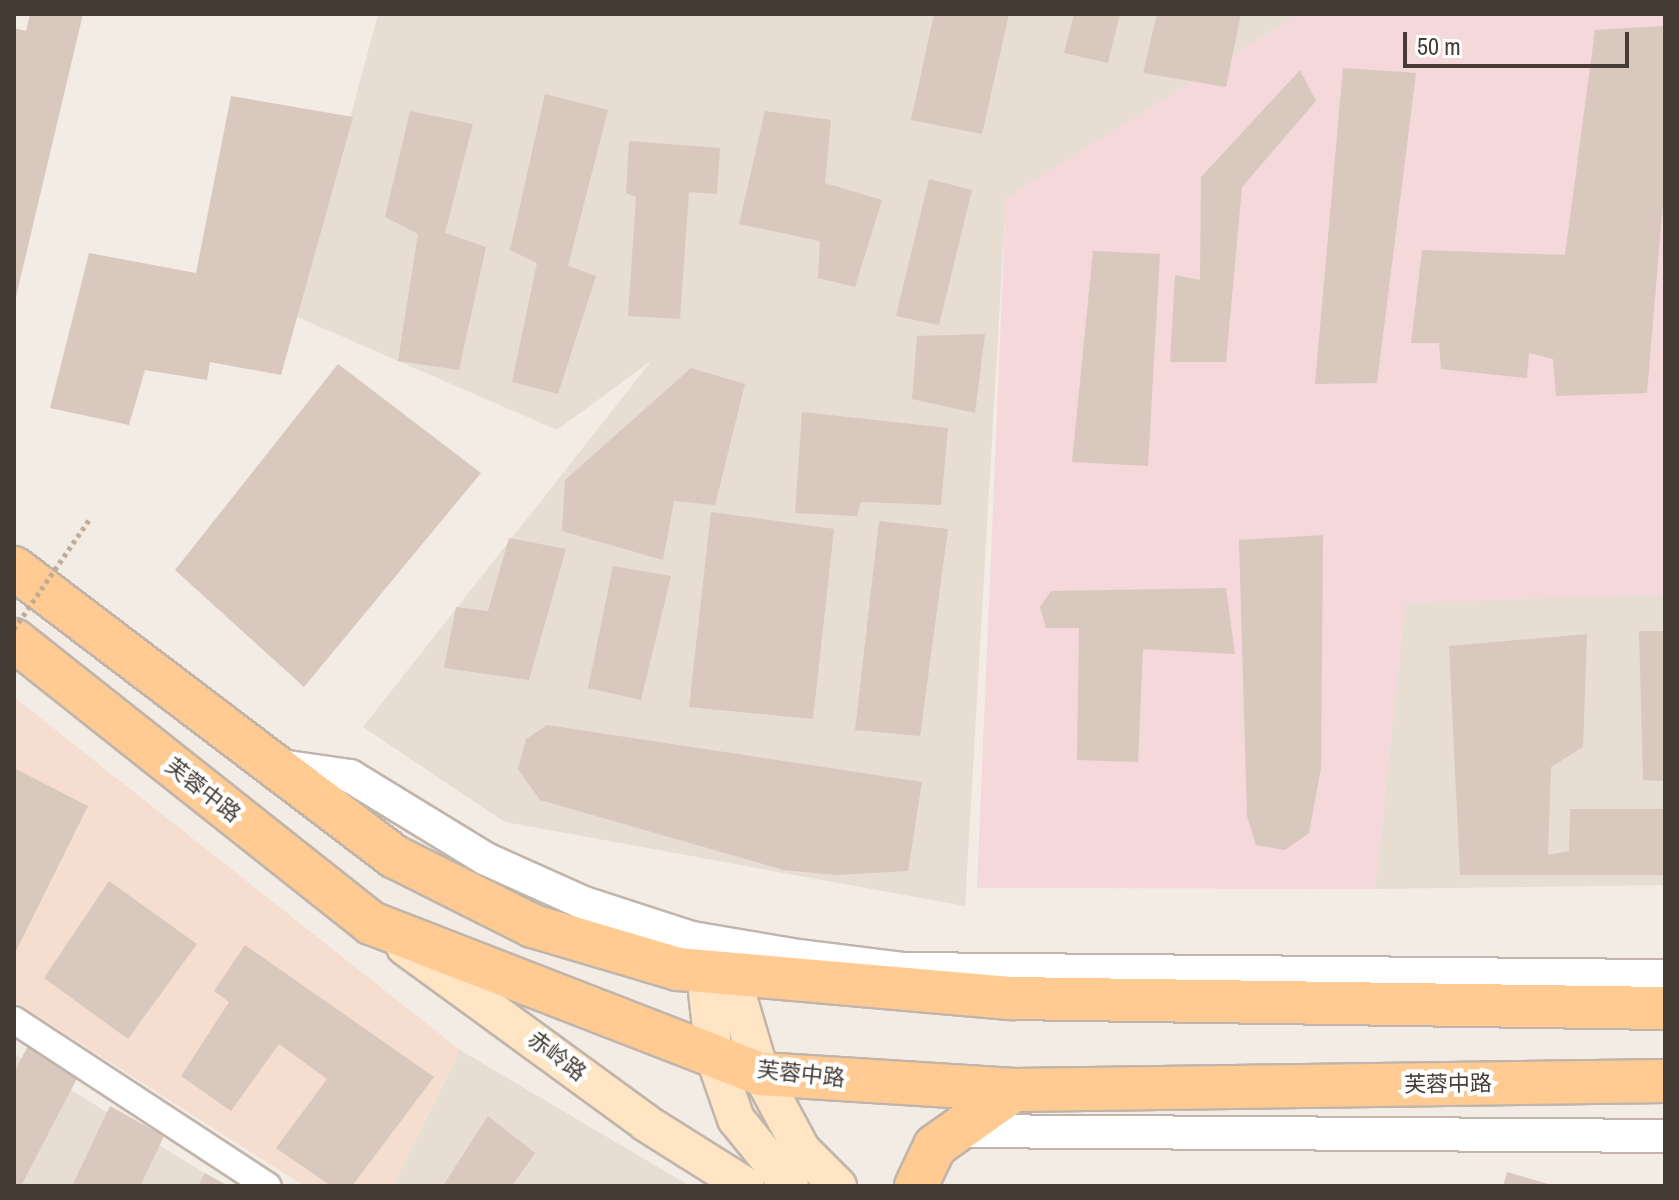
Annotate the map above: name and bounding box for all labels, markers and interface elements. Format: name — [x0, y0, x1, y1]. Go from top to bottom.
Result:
scale bar — [1407, 16, 1633, 66]
text: 50 m — [1417, 30, 1461, 62]
street label: 芙蓉中路 — [160, 753, 246, 827]
street label: 赤岭路 — [523, 1026, 591, 1086]
street label: 芙蓉中路 — [756, 1056, 846, 1092]
street label: 芙蓉中路 — [1404, 1070, 1492, 1098]

